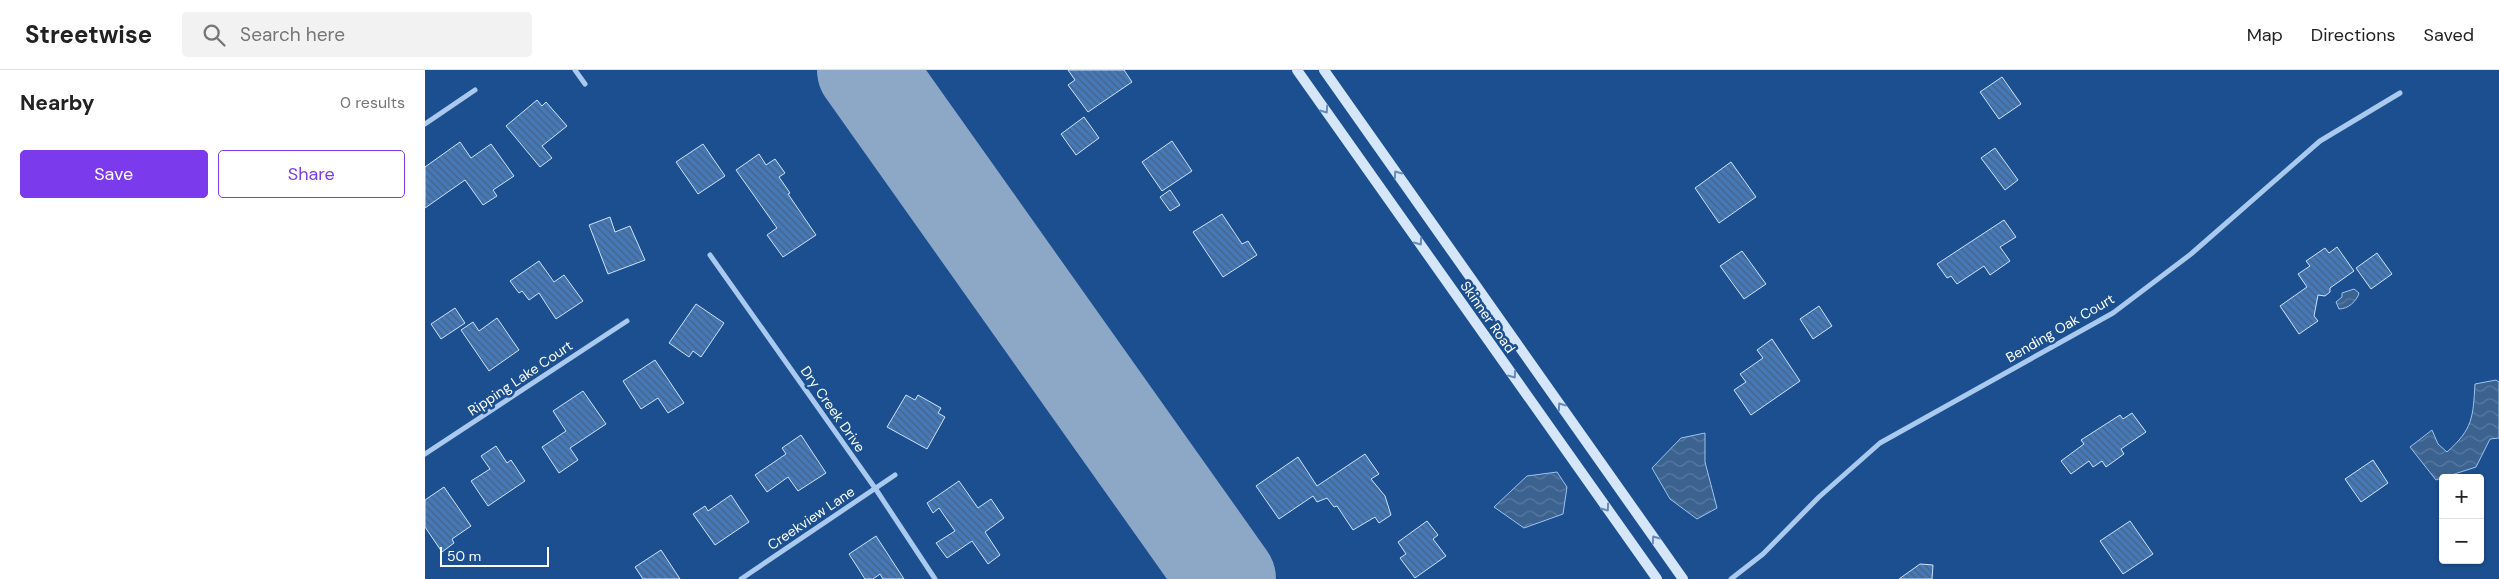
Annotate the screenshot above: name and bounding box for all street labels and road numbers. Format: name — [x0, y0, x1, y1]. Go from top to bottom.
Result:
street label: Skinner Road — [1457, 277, 1519, 357]
street label: Bending Oak Court — [2002, 290, 2118, 366]
street label: Ripping Lake Court — [464, 336, 576, 420]
street label: Dry Creek Drive — [797, 362, 869, 456]
street label: Creekview Lane — [764, 482, 858, 554]

